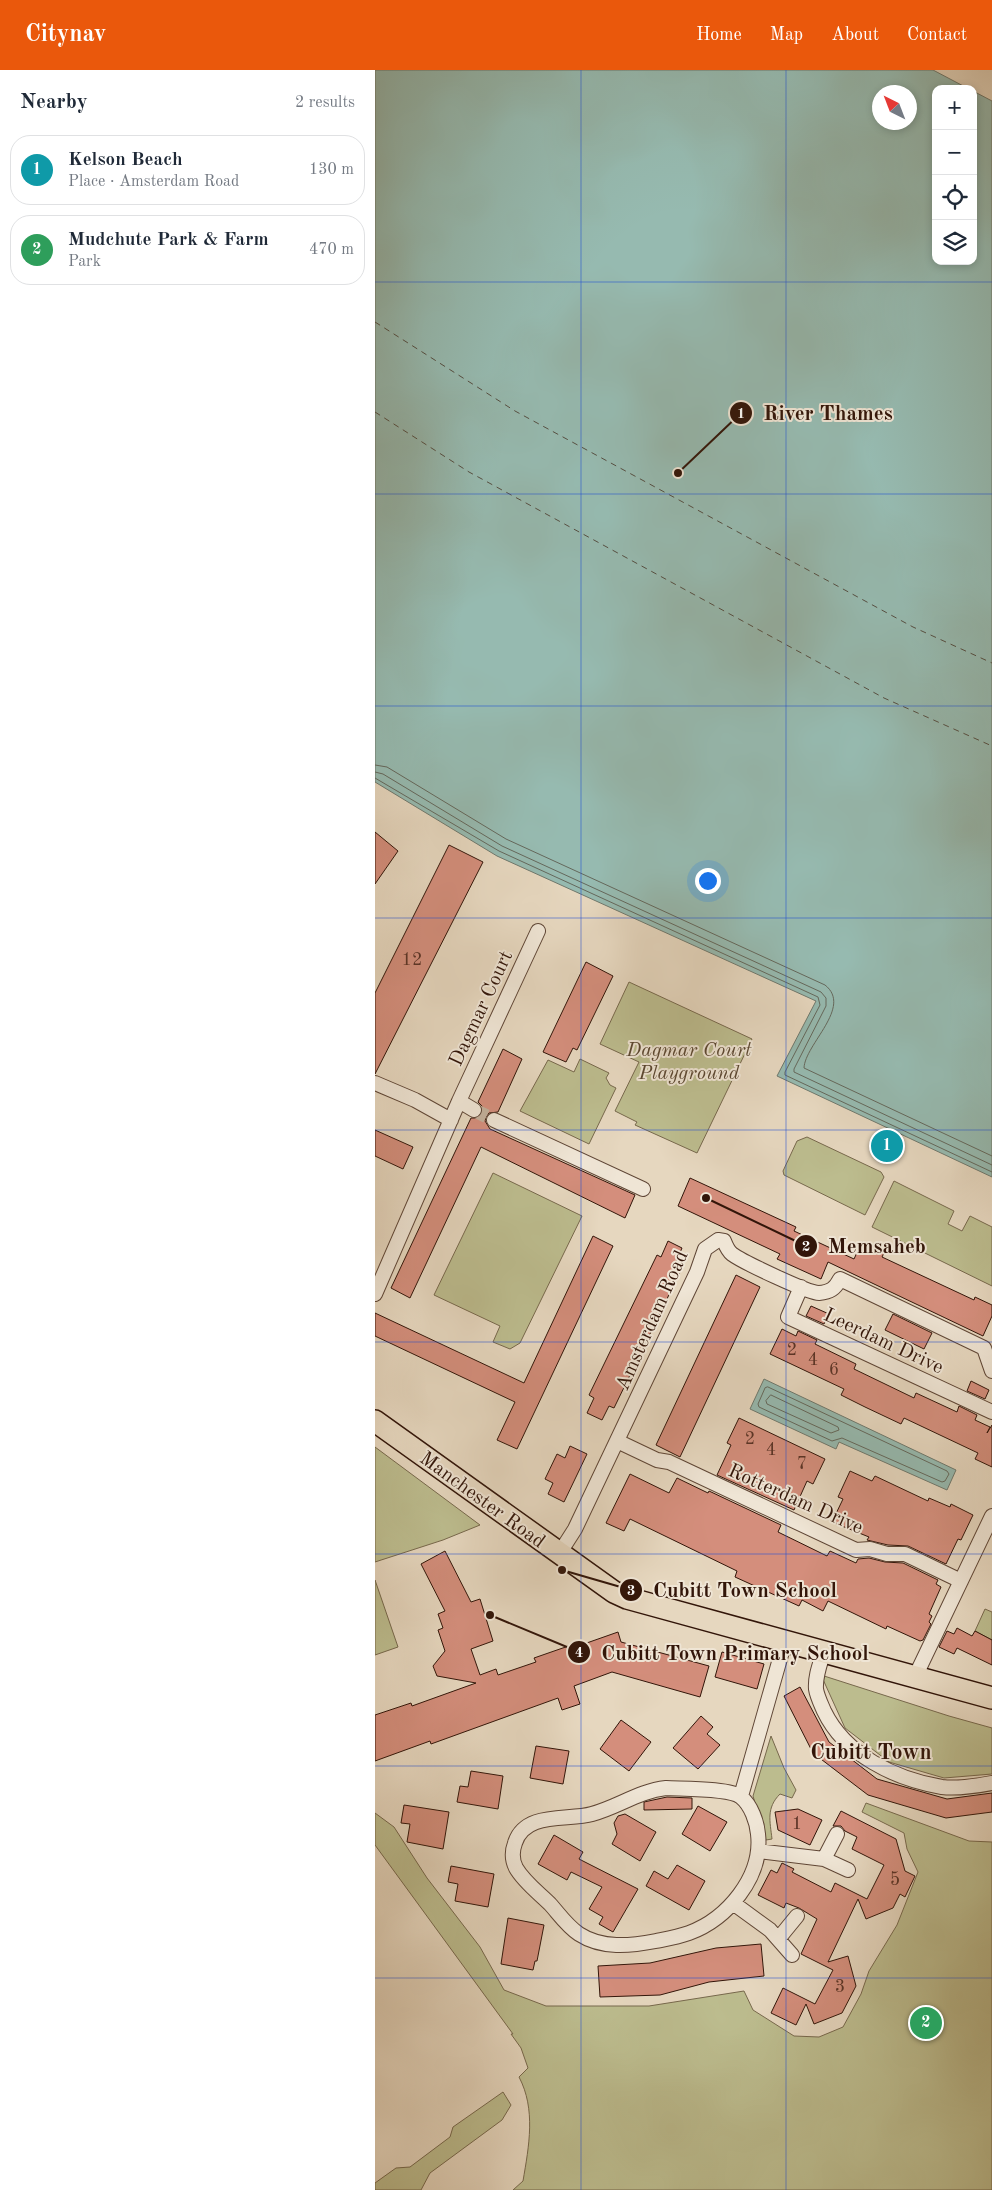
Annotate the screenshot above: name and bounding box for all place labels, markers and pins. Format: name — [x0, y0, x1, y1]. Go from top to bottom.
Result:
callout: River Thames — [728, 395, 903, 431]
pin: 1 — [871, 1127, 903, 1165]
callout: Memsaheb — [793, 1228, 936, 1264]
callout: Cubitt Town School — [618, 1572, 847, 1608]
callout: Cubitt Town Primary School — [567, 1634, 879, 1670]
pin: 2 — [910, 2004, 942, 2042]

